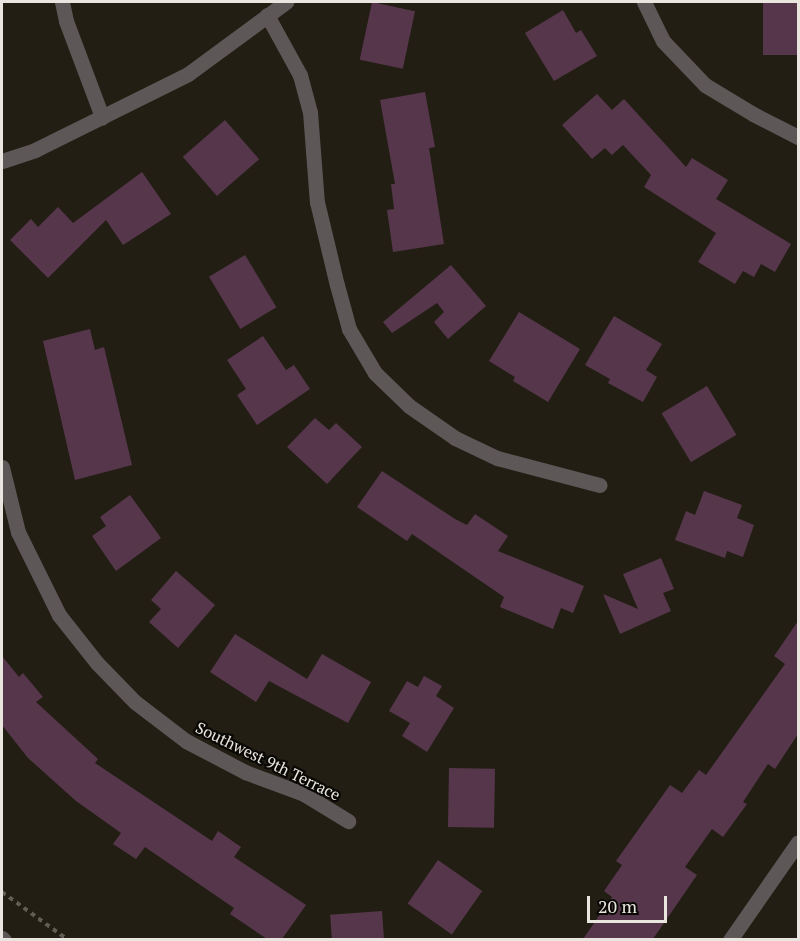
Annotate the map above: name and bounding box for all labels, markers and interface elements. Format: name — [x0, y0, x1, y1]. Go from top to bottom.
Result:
street label: Southwest 9th Terrace — [193, 718, 343, 804]
scale bar — [590, 884, 670, 922]
text: 20 m — [598, 894, 637, 918]

